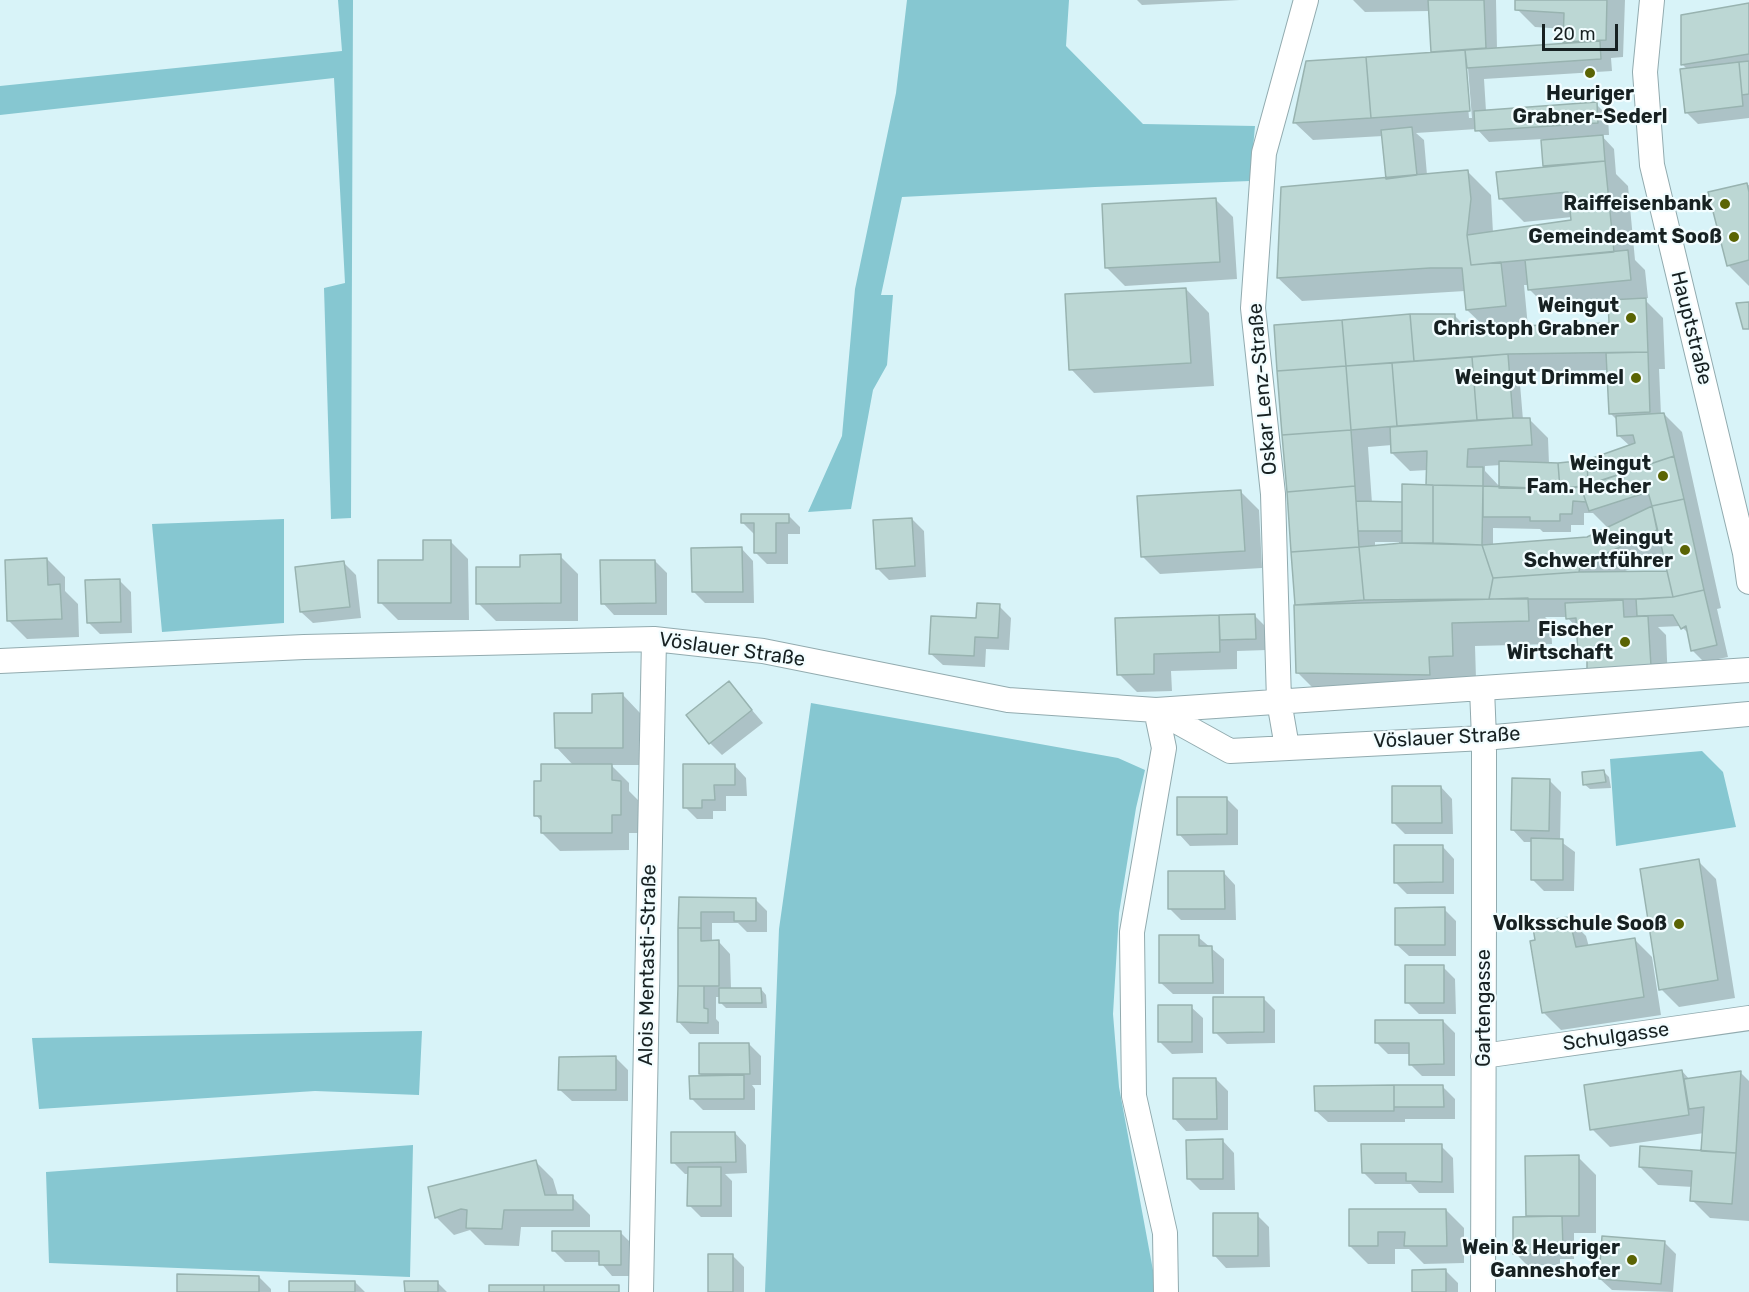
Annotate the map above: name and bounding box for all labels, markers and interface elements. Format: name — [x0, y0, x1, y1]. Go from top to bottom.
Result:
scale bar — [1545, 12, 1622, 50]
text: 20 m — [1553, 23, 1595, 45]
marker: Heuriger Grabner-Sederl — [1583, 66, 1597, 80]
place label: Heuriger Grabner-Sederl — [1512, 82, 1668, 129]
place label: Raiffeisenbank — [1563, 192, 1713, 216]
marker: Raiffeisenbank — [1718, 197, 1732, 211]
place label: Gemeindeamt Sooß — [1528, 225, 1722, 249]
marker: Gemeindeamt Sooß — [1727, 230, 1741, 244]
street label: Hauptstraße — [1665, 269, 1717, 387]
place label: Weingut Christoph Grabner — [1433, 294, 1619, 341]
street label: Oskar Lenz-Straße — [1244, 302, 1282, 476]
marker: Weingut Christoph Grabner — [1624, 311, 1638, 325]
place label: Weingut Drimmel — [1455, 366, 1624, 390]
marker: Weingut Drimmel — [1629, 371, 1643, 385]
place label: Weingut Fam. Hecher — [1526, 452, 1651, 499]
marker: Weingut Fam. Hecher — [1656, 469, 1670, 483]
place label: Weingut Schwertführer — [1524, 526, 1673, 573]
marker: Weingut Schwertführer — [1678, 543, 1692, 557]
place label: Fischer Wirtschaft — [1506, 618, 1613, 665]
street label: Vöslauer Straße — [657, 628, 807, 672]
marker: Fischer Wirtschaft — [1618, 635, 1632, 649]
street label: Vöslauer Straße — [1373, 722, 1521, 754]
street label: Alois Mentasti-Straße — [634, 864, 662, 1066]
place label: Volksschule Sooß — [1493, 912, 1667, 936]
marker: Volksschule Sooß — [1672, 917, 1686, 931]
street label: Gartengasse — [1472, 949, 1496, 1067]
street label: Schulgasse — [1561, 1018, 1671, 1056]
place label: Wein & Heuriger Ganneshofer — [1462, 1236, 1620, 1283]
marker: Wein & Heuriger Ganneshofer — [1625, 1253, 1639, 1267]

